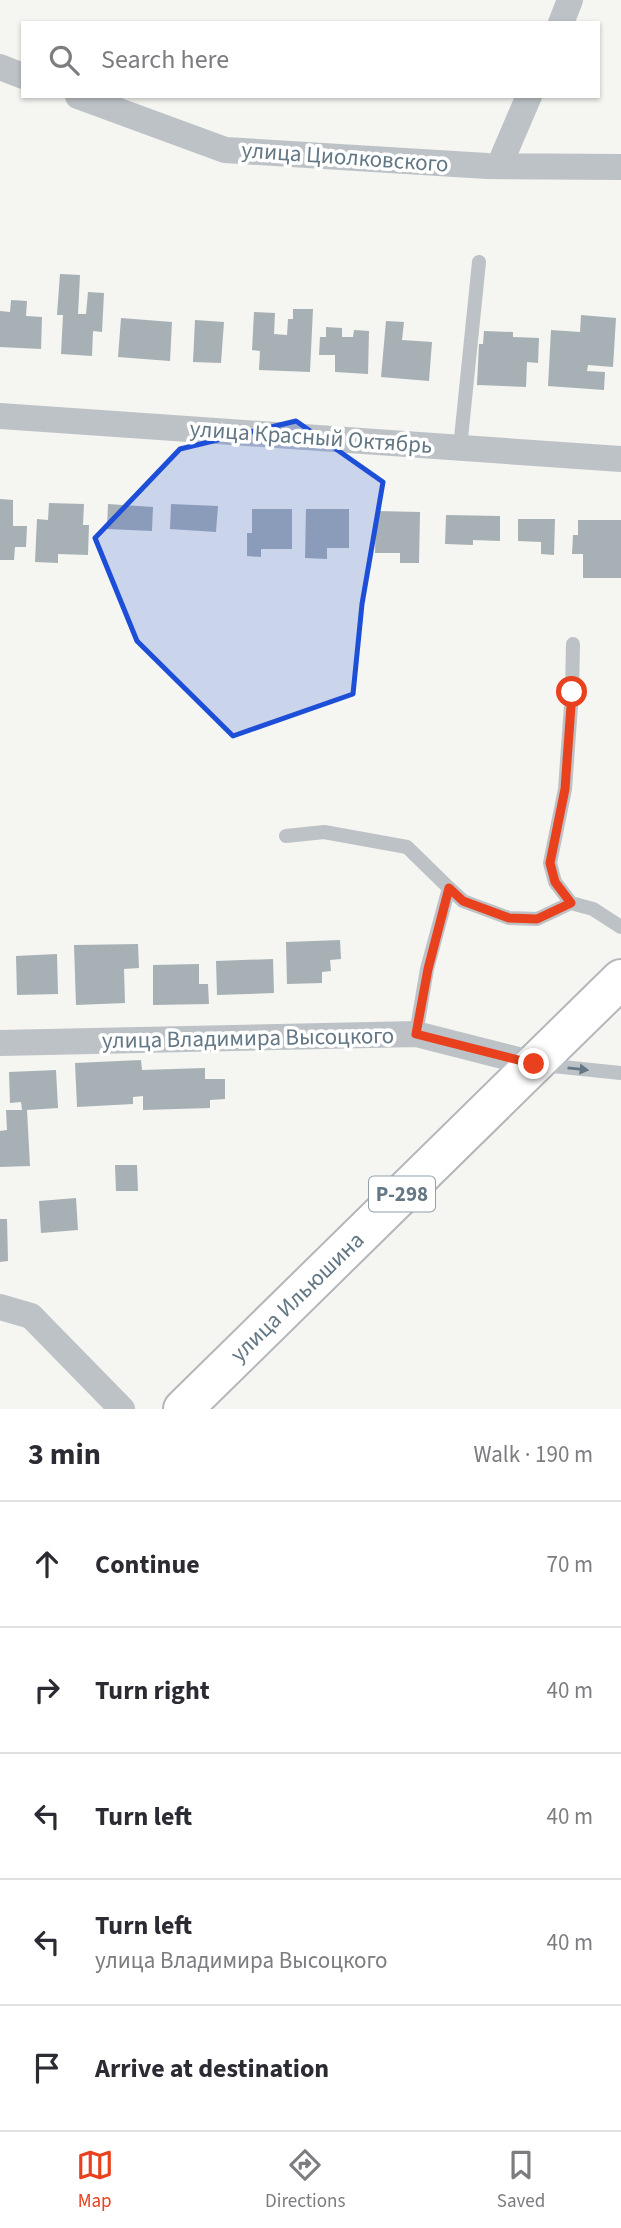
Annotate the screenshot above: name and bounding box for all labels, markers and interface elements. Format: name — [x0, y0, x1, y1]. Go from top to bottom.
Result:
search box — [21, 21, 600, 98]
icon: search — [45, 41, 83, 79]
text: Search here — [101, 41, 229, 78]
street label: улица Циолковского — [240, 133, 450, 181]
street label: улица Красный Октябрь — [189, 412, 433, 462]
route start — [556, 676, 587, 707]
street label: улица Владимира Высоцкого — [102, 1019, 394, 1057]
route end — [518, 1048, 549, 1079]
one-way arrow — [567, 1063, 589, 1074]
road number: Р-298 — [369, 1176, 435, 1212]
street label: улица Ильюшина — [223, 1224, 371, 1370]
text: 3 min — [28, 1433, 101, 1476]
text: Walk · 190 m — [474, 1438, 593, 1471]
icon: ahead — [28, 1545, 66, 1583]
text: Continue — [95, 1546, 200, 1583]
text: 70 m — [546, 1548, 593, 1581]
icon: right — [28, 1671, 66, 1709]
text: Turn right — [95, 1672, 210, 1709]
text: 40 m — [546, 1674, 593, 1707]
icon: left — [28, 1797, 66, 1835]
text: Turn left — [95, 1798, 192, 1835]
text: 40 m — [546, 1800, 593, 1833]
text: Turn left — [95, 1907, 192, 1944]
icon: left — [28, 1923, 66, 1961]
text: 40 m — [546, 1926, 593, 1959]
text: улица Владимира Высоцкого — [95, 1944, 387, 1977]
icon: arrive — [28, 2049, 66, 2087]
text: Arrive at destination — [95, 2050, 329, 2087]
tab: Map — [76, 2146, 114, 2215]
tab: Directions — [265, 2146, 345, 2215]
tab: Saved — [497, 2146, 545, 2215]

